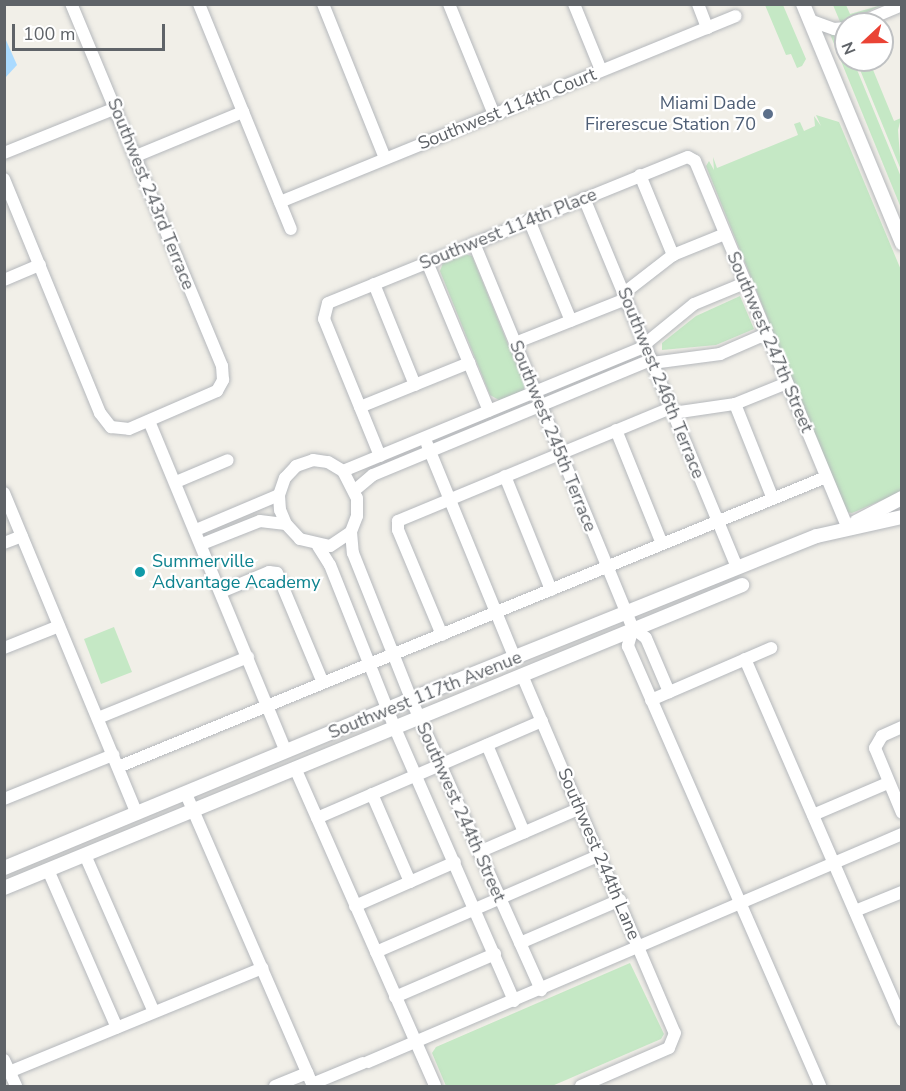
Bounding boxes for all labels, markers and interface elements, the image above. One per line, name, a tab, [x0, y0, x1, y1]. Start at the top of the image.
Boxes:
scale bar	[15, 12, 168, 50]
north arrow	[834, 12, 894, 72]
text: 100 m	[23, 22, 75, 46]
text: N	[837, 38, 862, 58]
street label: Southwest 114th Court	[415, 63, 599, 155]
place label: Miami Dade Firerescue Station 70	[585, 93, 756, 136]
street label: Southwest 243rd Terrace	[103, 95, 199, 293]
marker: Miami Dade Firerescue Station 70	[761, 107, 775, 121]
street label: Southwest 114th Place	[416, 184, 600, 274]
street label: Southwest 247th Street	[722, 248, 818, 436]
street label: Southwest 246th Terrace	[613, 284, 709, 482]
street label: Southwest 245th Terrace	[505, 337, 601, 535]
place label: Summerville Advantage Academy	[152, 551, 320, 594]
marker: Summerville Advantage Academy	[133, 565, 147, 579]
street label: Southwest 117th Avenue	[325, 646, 525, 744]
street label: Southwest 244th Street	[412, 719, 510, 905]
street label: Southwest 244th Lane	[553, 765, 645, 943]

